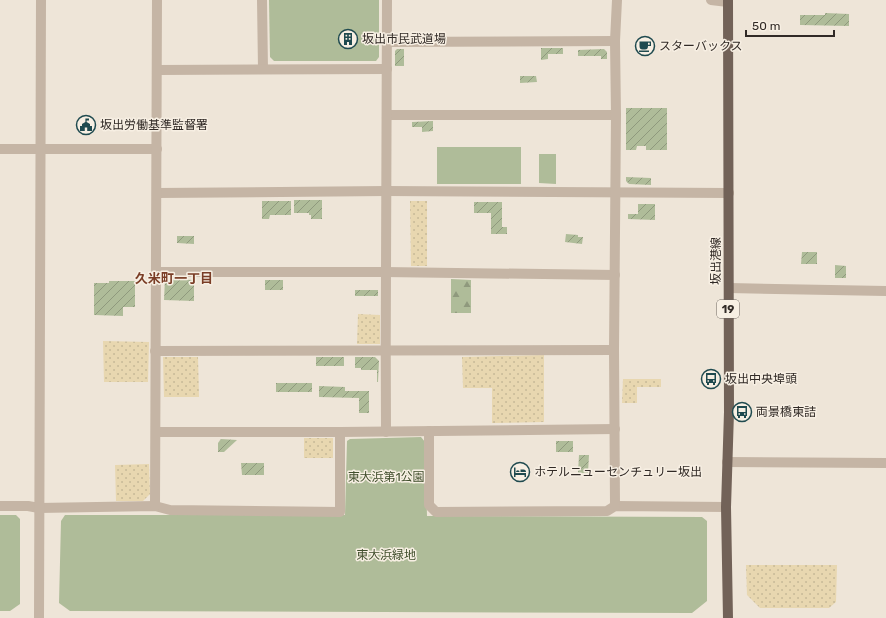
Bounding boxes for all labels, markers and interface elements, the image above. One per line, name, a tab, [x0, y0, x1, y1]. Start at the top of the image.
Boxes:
scale bar	[746, 12, 834, 38]
text: 50 m	[752, 19, 780, 33]
building icon: 坂出市民武道場	[337, 28, 359, 50]
place label: 坂出市民武道場	[362, 32, 446, 46]
cafe icon: スターバックス	[634, 35, 656, 57]
place label: スターバックス	[659, 39, 743, 53]
public building icon: 坂出労働基準監督署	[75, 114, 97, 136]
place label: 坂出労働基準監督署	[100, 118, 208, 132]
street label: 坂出港線	[709, 237, 723, 285]
district label: 久米町一丁目	[135, 271, 213, 286]
road number: 19	[717, 300, 739, 318]
bus stop icon: 坂出中央埠頭	[700, 368, 722, 390]
place label: 坂出中央埠頭	[725, 372, 797, 386]
bus stop icon: 両景橋東詰	[731, 401, 753, 423]
place label: 両景橋東詰	[756, 405, 816, 419]
hotel icon: ホテルニューセンチュリー坂出	[509, 461, 531, 483]
place label: ホテルニューセンチュリー坂出	[534, 465, 702, 479]
park label: 東大浜第1公園	[347, 470, 425, 484]
park label: 東大浜緑地	[356, 548, 416, 562]

